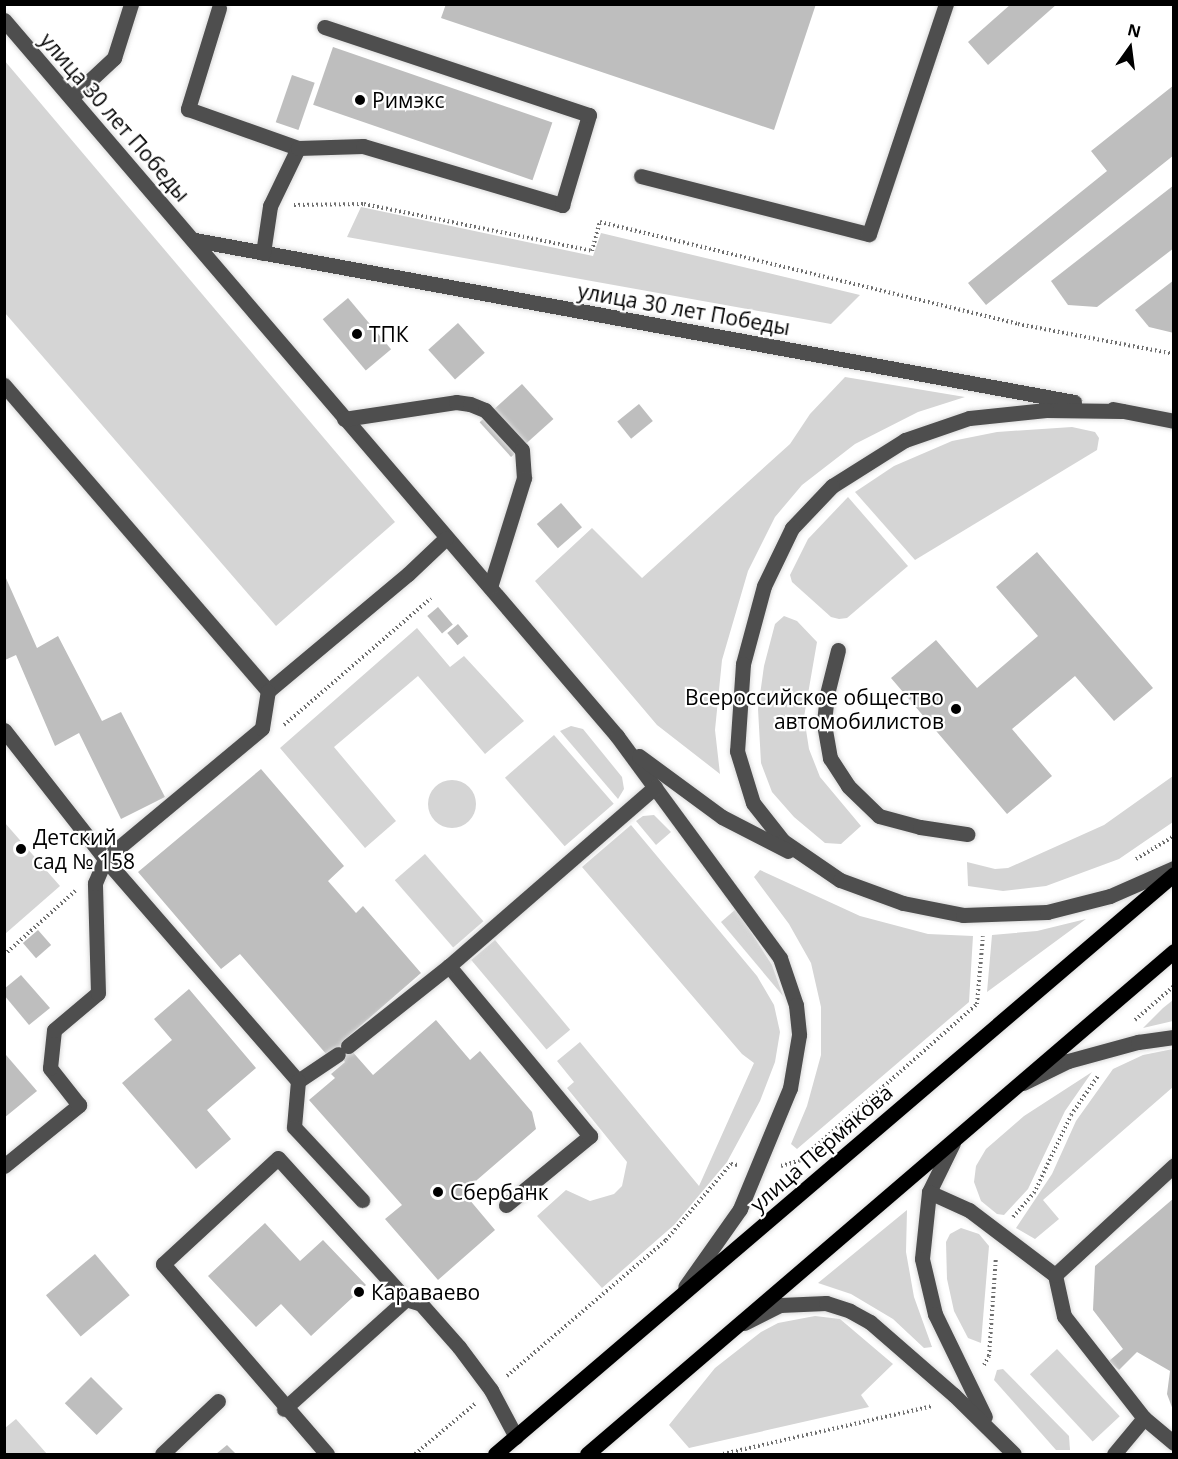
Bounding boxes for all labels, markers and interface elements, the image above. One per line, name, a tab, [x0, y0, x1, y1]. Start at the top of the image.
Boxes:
north arrow	[1100, 18, 1160, 78]
text: N	[1125, 18, 1143, 43]
street label: улица 30 лет Победы	[35, 28, 195, 206]
place label: Римэкс	[372, 87, 445, 113]
marker: Римэкс	[353, 93, 367, 107]
street label: улица 30 лет Победы	[576, 278, 792, 340]
place label: ТПК	[369, 321, 409, 347]
marker: ТПК	[350, 327, 364, 341]
place label: Всероссийское общество автомобилистов	[685, 684, 944, 734]
marker: Всероссийское общество автомобилистов	[949, 702, 963, 716]
place label: Детский сад № 158	[33, 824, 135, 874]
marker: Детский сад № 158	[14, 842, 28, 856]
street label: улица Пермякова	[745, 1079, 897, 1217]
place label: Сбербанк	[450, 1179, 549, 1205]
marker: Сбербанк	[431, 1185, 445, 1199]
place label: Караваево	[371, 1279, 480, 1305]
marker: Караваево	[352, 1285, 366, 1299]

